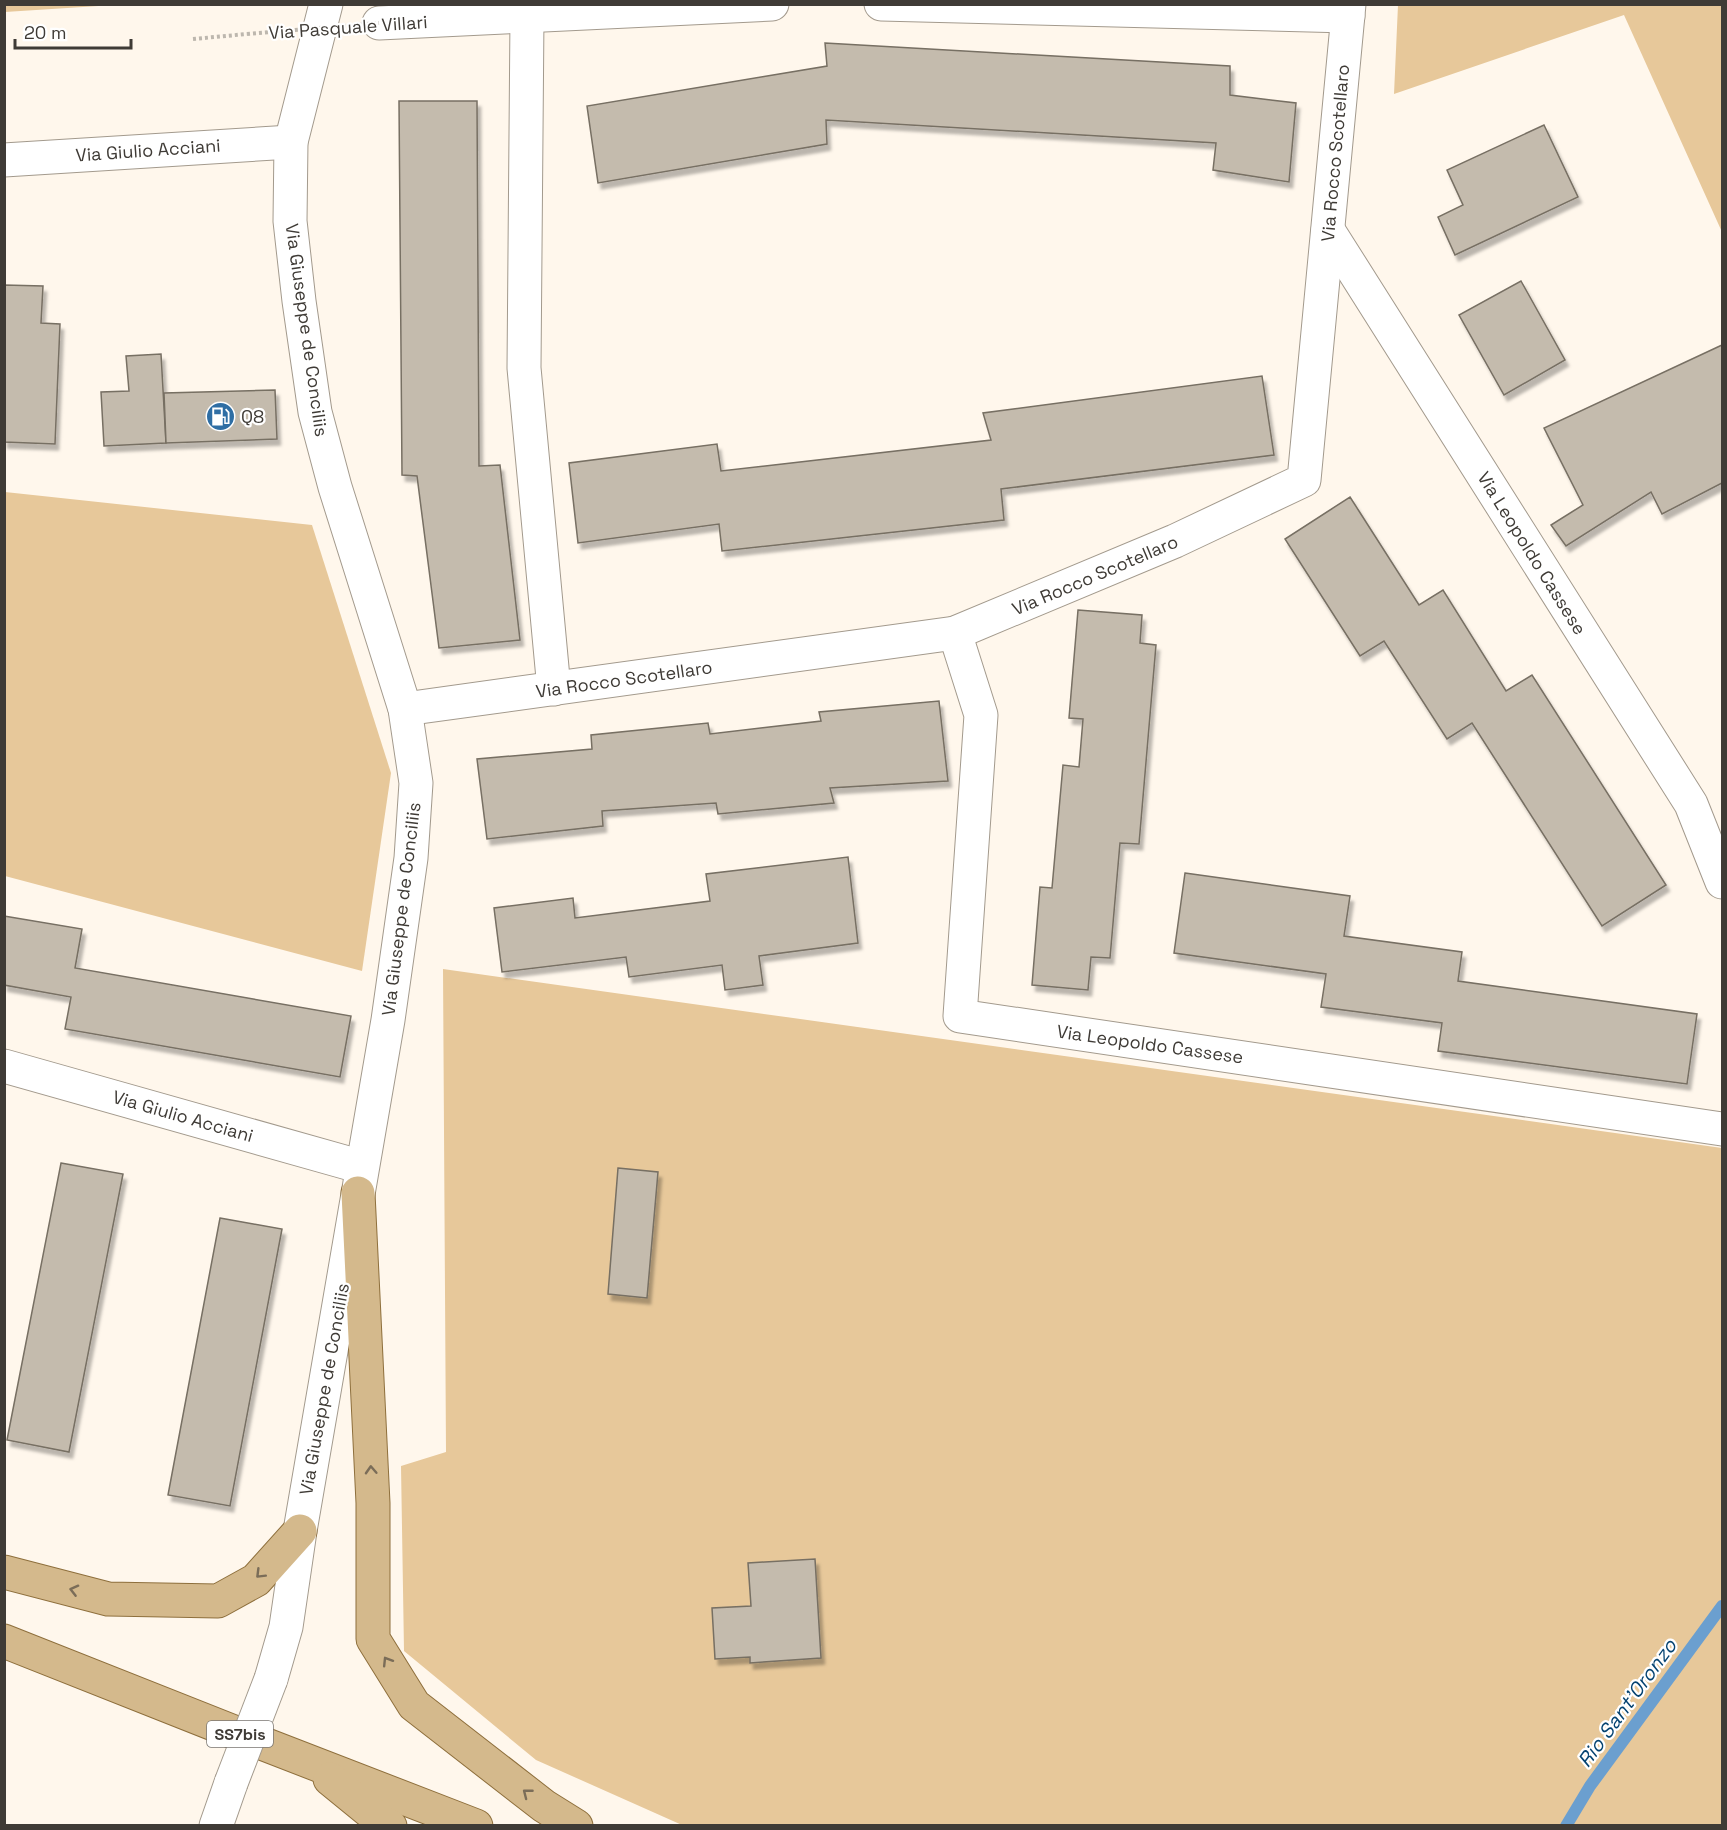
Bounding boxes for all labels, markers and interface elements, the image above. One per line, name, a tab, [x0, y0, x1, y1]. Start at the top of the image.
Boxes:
street label: Via Pasquale Villari	[268, 10, 428, 44]
scale bar	[15, 12, 130, 50]
text: 20 m	[24, 21, 67, 44]
street label: Via Rocco Scotellaro	[1316, 63, 1354, 243]
street label: Via Giulio Acciani	[75, 133, 221, 167]
street label: Via Giuseppe de Conciliis	[281, 222, 333, 438]
fuel station icon: Q8	[204, 400, 236, 432]
place label: Q8	[241, 405, 264, 428]
street label: Via Leopoldo Cassese	[1472, 467, 1592, 639]
street label: Via Rocco Scotellaro	[1008, 530, 1182, 620]
street label: Via Rocco Scotellaro	[534, 655, 714, 703]
street label: Via Giuseppe de Conciliis	[376, 801, 426, 1017]
street label: Via Leopoldo Cassese	[1055, 1020, 1245, 1068]
street label: Via Giulio Acciani	[110, 1085, 256, 1147]
street label: Via Giuseppe de Conciliis	[294, 1281, 354, 1497]
one-way arrow	[365, 1466, 378, 1475]
one-way arrow	[256, 1568, 267, 1578]
one-way arrow	[69, 1585, 79, 1598]
water label: Rio Sant'Oronzo	[1572, 1633, 1683, 1772]
one-way arrow	[382, 1657, 394, 1667]
road number: SS7bis	[207, 1721, 273, 1747]
one-way arrow	[523, 1789, 534, 1800]

